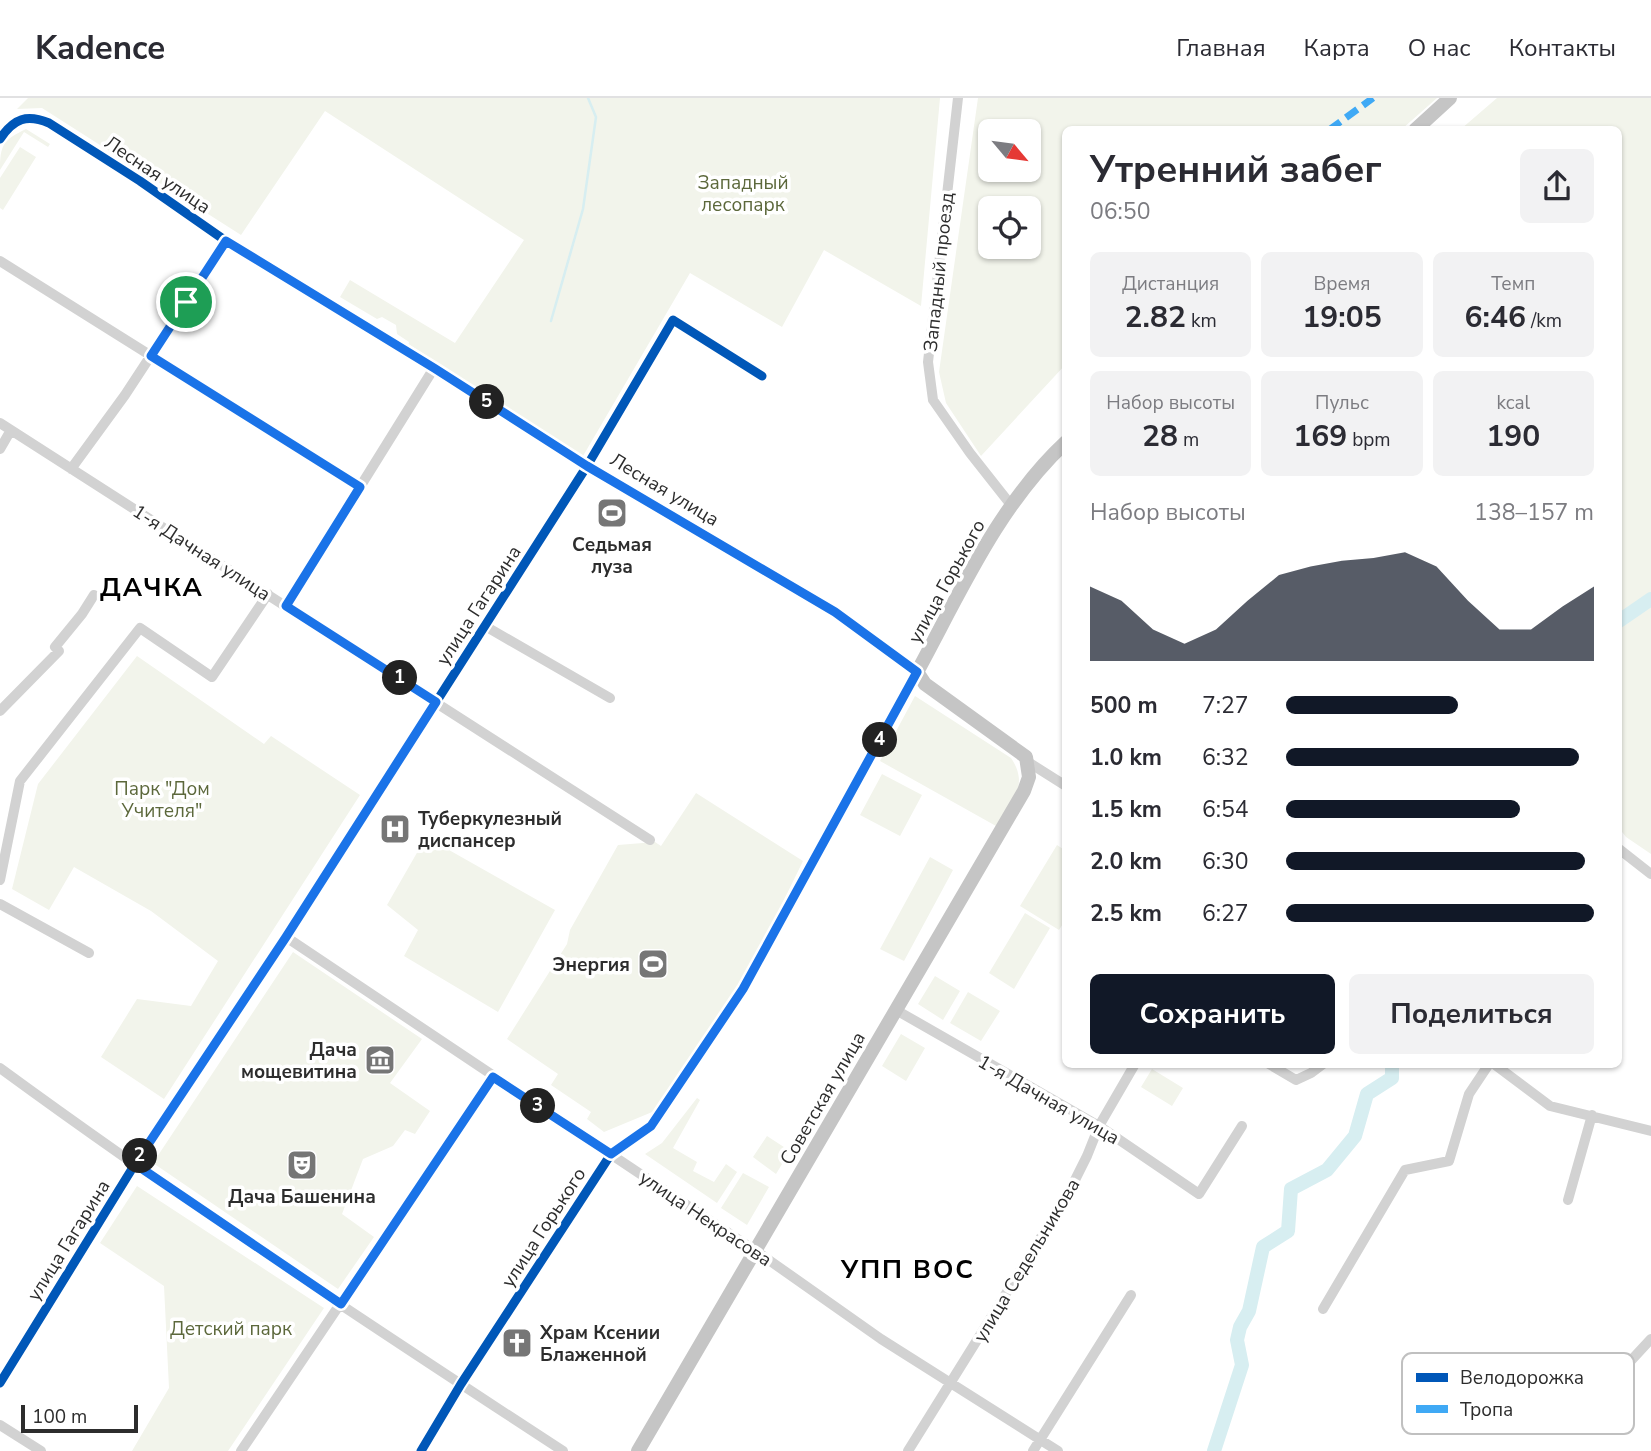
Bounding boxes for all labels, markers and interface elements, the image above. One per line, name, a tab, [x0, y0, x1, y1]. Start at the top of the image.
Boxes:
text: Kadence	[35, 26, 165, 71]
text: Главная	[1176, 32, 1266, 64]
text: Карта	[1304, 32, 1370, 64]
text: О нас	[1408, 32, 1471, 64]
text: Контакты	[1509, 32, 1616, 64]
north arrow	[978, 119, 1041, 182]
map controls	[978, 119, 1041, 259]
street label: Лесная улица	[99, 130, 216, 220]
text: Утренний забег	[1090, 144, 1382, 195]
button: share	[1520, 149, 1594, 223]
park label: Западный лесопарк	[697, 170, 789, 218]
street label: Западный проезд	[918, 191, 960, 353]
button: locate	[978, 196, 1041, 259]
text: 06:50	[1090, 196, 1150, 227]
text: Дистанция	[1122, 271, 1219, 297]
text: Время	[1313, 271, 1371, 297]
text: Темп	[1491, 271, 1535, 297]
pin	[156, 272, 216, 332]
icon: arrive	[167, 283, 205, 321]
text: 2.82	[1125, 297, 1186, 338]
text: 19:05	[1302, 297, 1382, 338]
text: 6:46	[1465, 297, 1526, 338]
text: km	[1186, 308, 1217, 334]
text: /km	[1526, 308, 1562, 334]
pin: 5	[470, 384, 504, 420]
text: 5	[481, 388, 492, 414]
text: Набор высоты	[1106, 390, 1235, 416]
text: Пульс	[1315, 390, 1369, 416]
text: kcal	[1496, 390, 1530, 416]
text: 28	[1142, 416, 1178, 457]
text: 169	[1293, 416, 1347, 457]
text: 190	[1486, 416, 1540, 457]
text: m	[1178, 427, 1199, 453]
text: bpm	[1347, 427, 1391, 453]
street label: Лесная улица	[605, 447, 724, 533]
sports icon: Седьмая луза	[595, 496, 629, 530]
text: Набор высоты	[1090, 497, 1246, 528]
text: 138–157 m	[1474, 497, 1594, 528]
street label: 1-я Дачная улица	[127, 498, 275, 607]
street label: улица Горького	[902, 515, 992, 648]
place label: Седьмая луза	[572, 532, 652, 580]
street label: улица Гагарина	[430, 541, 527, 671]
district label: ДАЧКА	[100, 570, 204, 605]
pin: 1	[382, 660, 418, 696]
text: 1	[394, 664, 405, 690]
text: 500 m	[1090, 690, 1158, 721]
text: 7:27	[1202, 690, 1249, 721]
pin: 4	[862, 722, 898, 758]
text: 4	[874, 726, 885, 752]
text: 1.0 km	[1090, 742, 1162, 773]
text: 6:32	[1202, 742, 1249, 773]
park label: Парк "Дом Учителя"	[114, 776, 210, 824]
text: 1.5 km	[1090, 794, 1162, 825]
text: 6:54	[1202, 794, 1249, 825]
place label: Туберкулезный диспансер	[418, 806, 562, 854]
hospital icon: Туберкулезный диспансер	[378, 812, 412, 846]
text: 2.0 km	[1090, 846, 1162, 877]
text: 6:30	[1202, 846, 1249, 877]
text: 2.5 km	[1090, 898, 1162, 929]
text: 6:27	[1202, 898, 1249, 929]
sports icon: Энергия	[636, 947, 670, 981]
place label: Энергия	[552, 952, 630, 978]
button: Сохранить	[1090, 974, 1335, 1054]
button: Поделиться	[1349, 974, 1594, 1054]
street label: Советская улица	[774, 1027, 872, 1170]
place label: Дача мощевитина	[241, 1037, 357, 1085]
museum icon: Дача мощевитина	[363, 1043, 397, 1077]
street label: 1-я Дачная улица	[973, 1049, 1124, 1151]
pin: 3	[520, 1088, 556, 1124]
text: 3	[532, 1092, 543, 1118]
pin: 2	[122, 1138, 158, 1174]
text: 2	[134, 1142, 145, 1168]
theatre icon: Дача Башенина	[285, 1148, 319, 1182]
street label: улица Горького	[495, 1163, 592, 1292]
street label: улица Некрасова	[634, 1165, 777, 1273]
street label: улица Седельникова	[968, 1174, 1086, 1347]
street label: улица Гагарина	[21, 1175, 116, 1306]
place label: Дача Башенина	[228, 1184, 376, 1210]
district label: УПП ВОС	[840, 1252, 975, 1287]
park label: Детский парк	[170, 1316, 292, 1342]
place label: Храм Ксении Блаженной	[539, 1320, 660, 1368]
church icon: Храм Ксении Блаженной	[500, 1326, 534, 1360]
legend	[1402, 1353, 1634, 1434]
text: Велодорожка	[1460, 1365, 1584, 1391]
text: Тропа	[1460, 1397, 1513, 1423]
scale bar	[21, 1402, 138, 1434]
text: 100 m	[32, 1404, 87, 1430]

